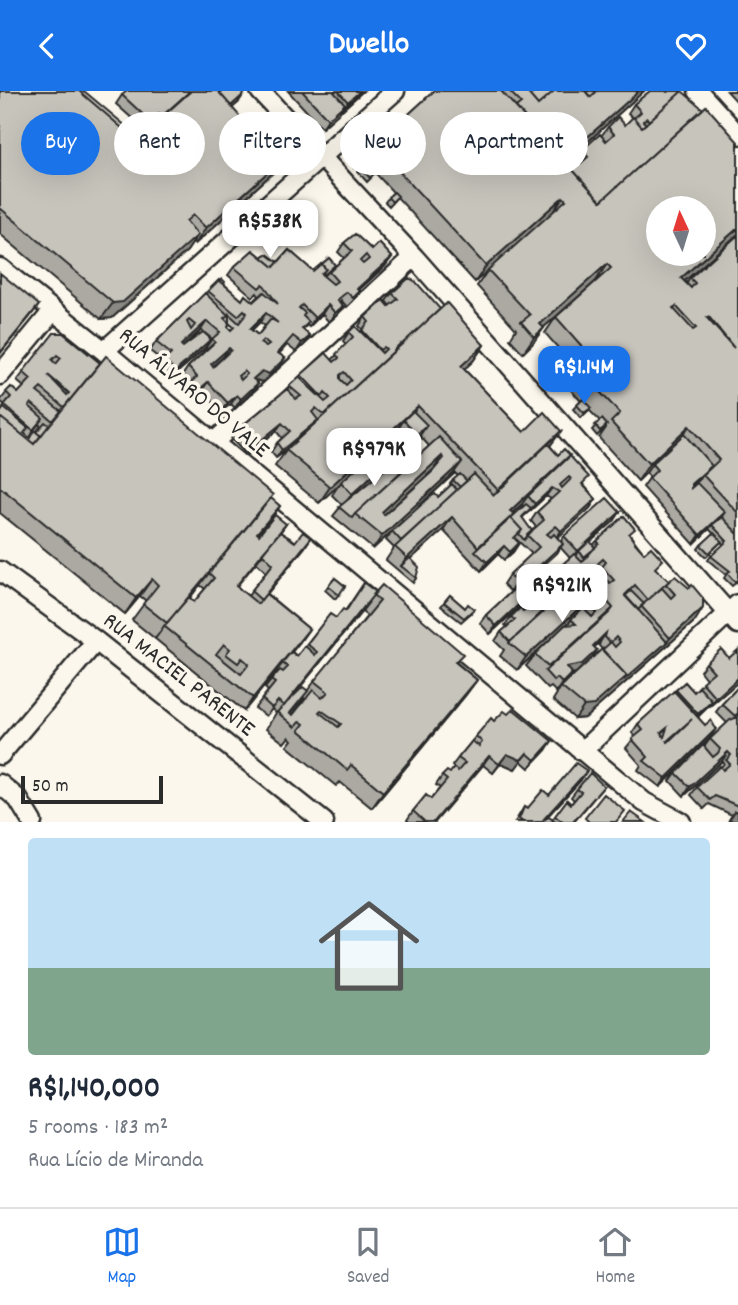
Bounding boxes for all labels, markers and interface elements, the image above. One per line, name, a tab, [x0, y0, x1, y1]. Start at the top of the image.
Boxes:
text: Dwello	[329, 23, 409, 69]
icon: back	[28, 27, 66, 65]
icon: heart	[672, 27, 710, 65]
chip: Buy	[21, 112, 100, 175]
chip: Rent	[114, 112, 205, 175]
chip: Filters	[219, 112, 326, 175]
chip: New	[340, 112, 426, 175]
chip: Apartment	[440, 112, 588, 175]
north arrow	[646, 196, 716, 266]
map controls	[646, 196, 716, 266]
pin: R$538K	[213, 201, 327, 260]
text: R$538K	[238, 206, 302, 239]
street label: RUA ÁLVARO DO VALE	[110, 321, 276, 468]
pin: R$1.14M	[519, 347, 649, 406]
text: R$1.14M	[554, 352, 614, 385]
pin: R$979K	[317, 429, 431, 488]
text: R$979K	[342, 434, 406, 467]
pin: R$921K	[505, 565, 619, 624]
text: R$921K	[532, 570, 592, 603]
street label: RUA MACIEL PARENTE	[95, 606, 262, 746]
scale bar	[21, 773, 163, 805]
text: 50 m	[32, 774, 69, 801]
icon: home	[306, 883, 432, 1009]
text: R$1,140,000	[28, 1069, 160, 1112]
text: 5 rooms · 183 m²	[28, 1112, 168, 1145]
text: Rua Lício de Miranda	[28, 1145, 203, 1178]
tab: Map	[103, 1223, 141, 1292]
tab: Saved	[347, 1223, 389, 1292]
tab: Home	[595, 1223, 635, 1292]

